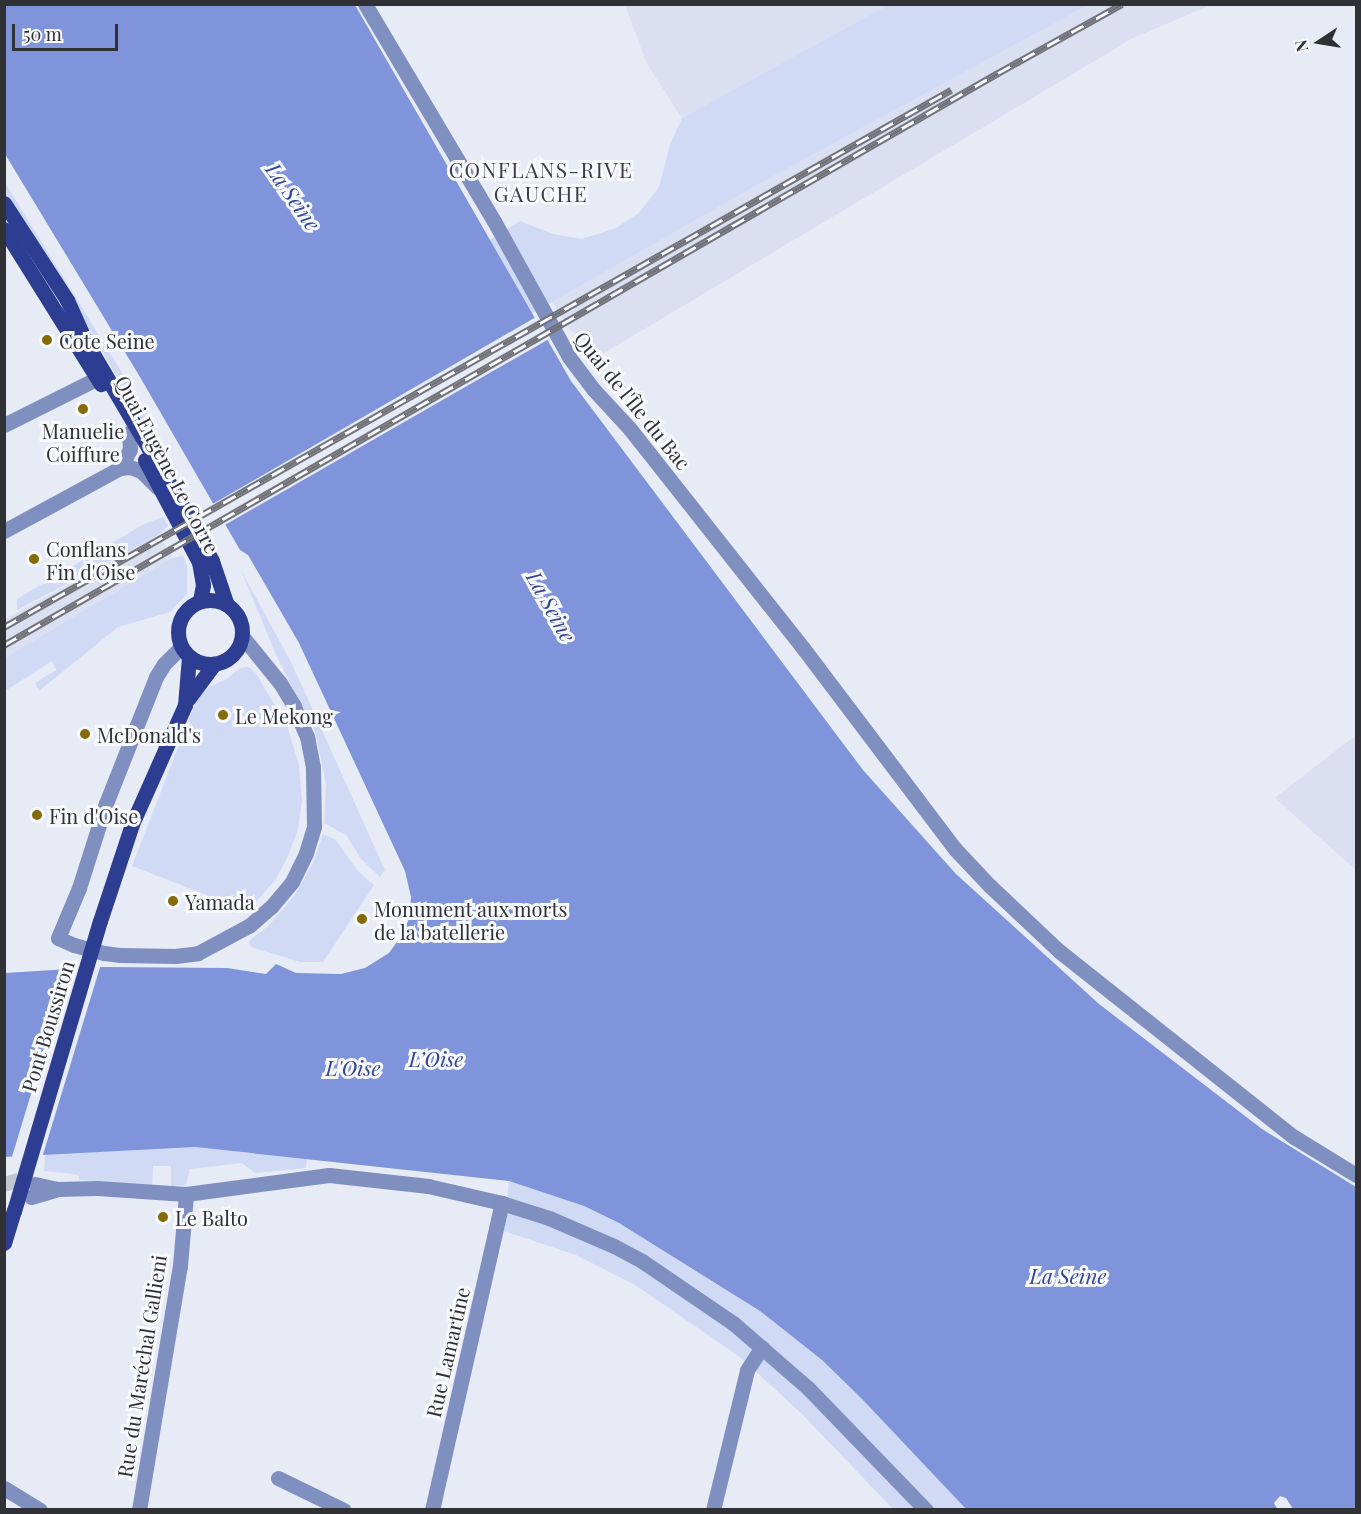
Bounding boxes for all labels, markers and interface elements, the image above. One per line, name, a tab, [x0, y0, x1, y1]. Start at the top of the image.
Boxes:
scale bar	[15, 12, 122, 50]
north arrow	[1289, 12, 1349, 72]
text: 50 m	[23, 22, 62, 46]
text: N	[1289, 38, 1312, 54]
district label: CONFLANS-RIVE GAUCHE	[449, 156, 633, 206]
water label: La Seine	[262, 157, 326, 235]
street label: Quai de l'Île du Bac	[570, 326, 696, 474]
place label: Cote Seine	[59, 328, 155, 352]
marker: Cote Seine	[40, 333, 54, 347]
street label: Quai Eugène Le Corre	[111, 371, 225, 557]
marker: Manuelie Coiffure	[76, 402, 90, 416]
place label: Manuelie Coiffure	[42, 418, 124, 465]
place label: Conflans Fin d'Oise	[46, 536, 135, 583]
marker: Conflans Fin d'Oise	[27, 552, 41, 566]
water label: La Seine	[522, 566, 582, 646]
place label: Le Mekong	[235, 703, 333, 727]
marker: Le Mekong	[216, 708, 230, 722]
place label: McDonald's	[97, 722, 201, 746]
marker: McDonald's	[78, 727, 92, 741]
place label: Fin d'Oise	[49, 803, 138, 827]
marker: Fin d'Oise	[30, 808, 44, 822]
place label: Yamada	[185, 889, 255, 913]
marker: Yamada	[166, 894, 180, 908]
place label: Monument aux morts de la batellerie	[374, 896, 568, 943]
marker: Monument aux morts de la batellerie	[355, 912, 369, 926]
street label: Pont Boussiron	[16, 957, 78, 1095]
water label: L’Oise	[409, 1045, 463, 1071]
water label: L'Oise	[326, 1054, 380, 1080]
place label: Le Balto	[175, 1205, 248, 1229]
marker: Le Balto	[156, 1210, 170, 1224]
street label: Rue du Maréchal Gallieni	[112, 1253, 170, 1479]
water label: La Seine	[1030, 1262, 1106, 1288]
street label: Rue Lamartine	[420, 1284, 474, 1420]

